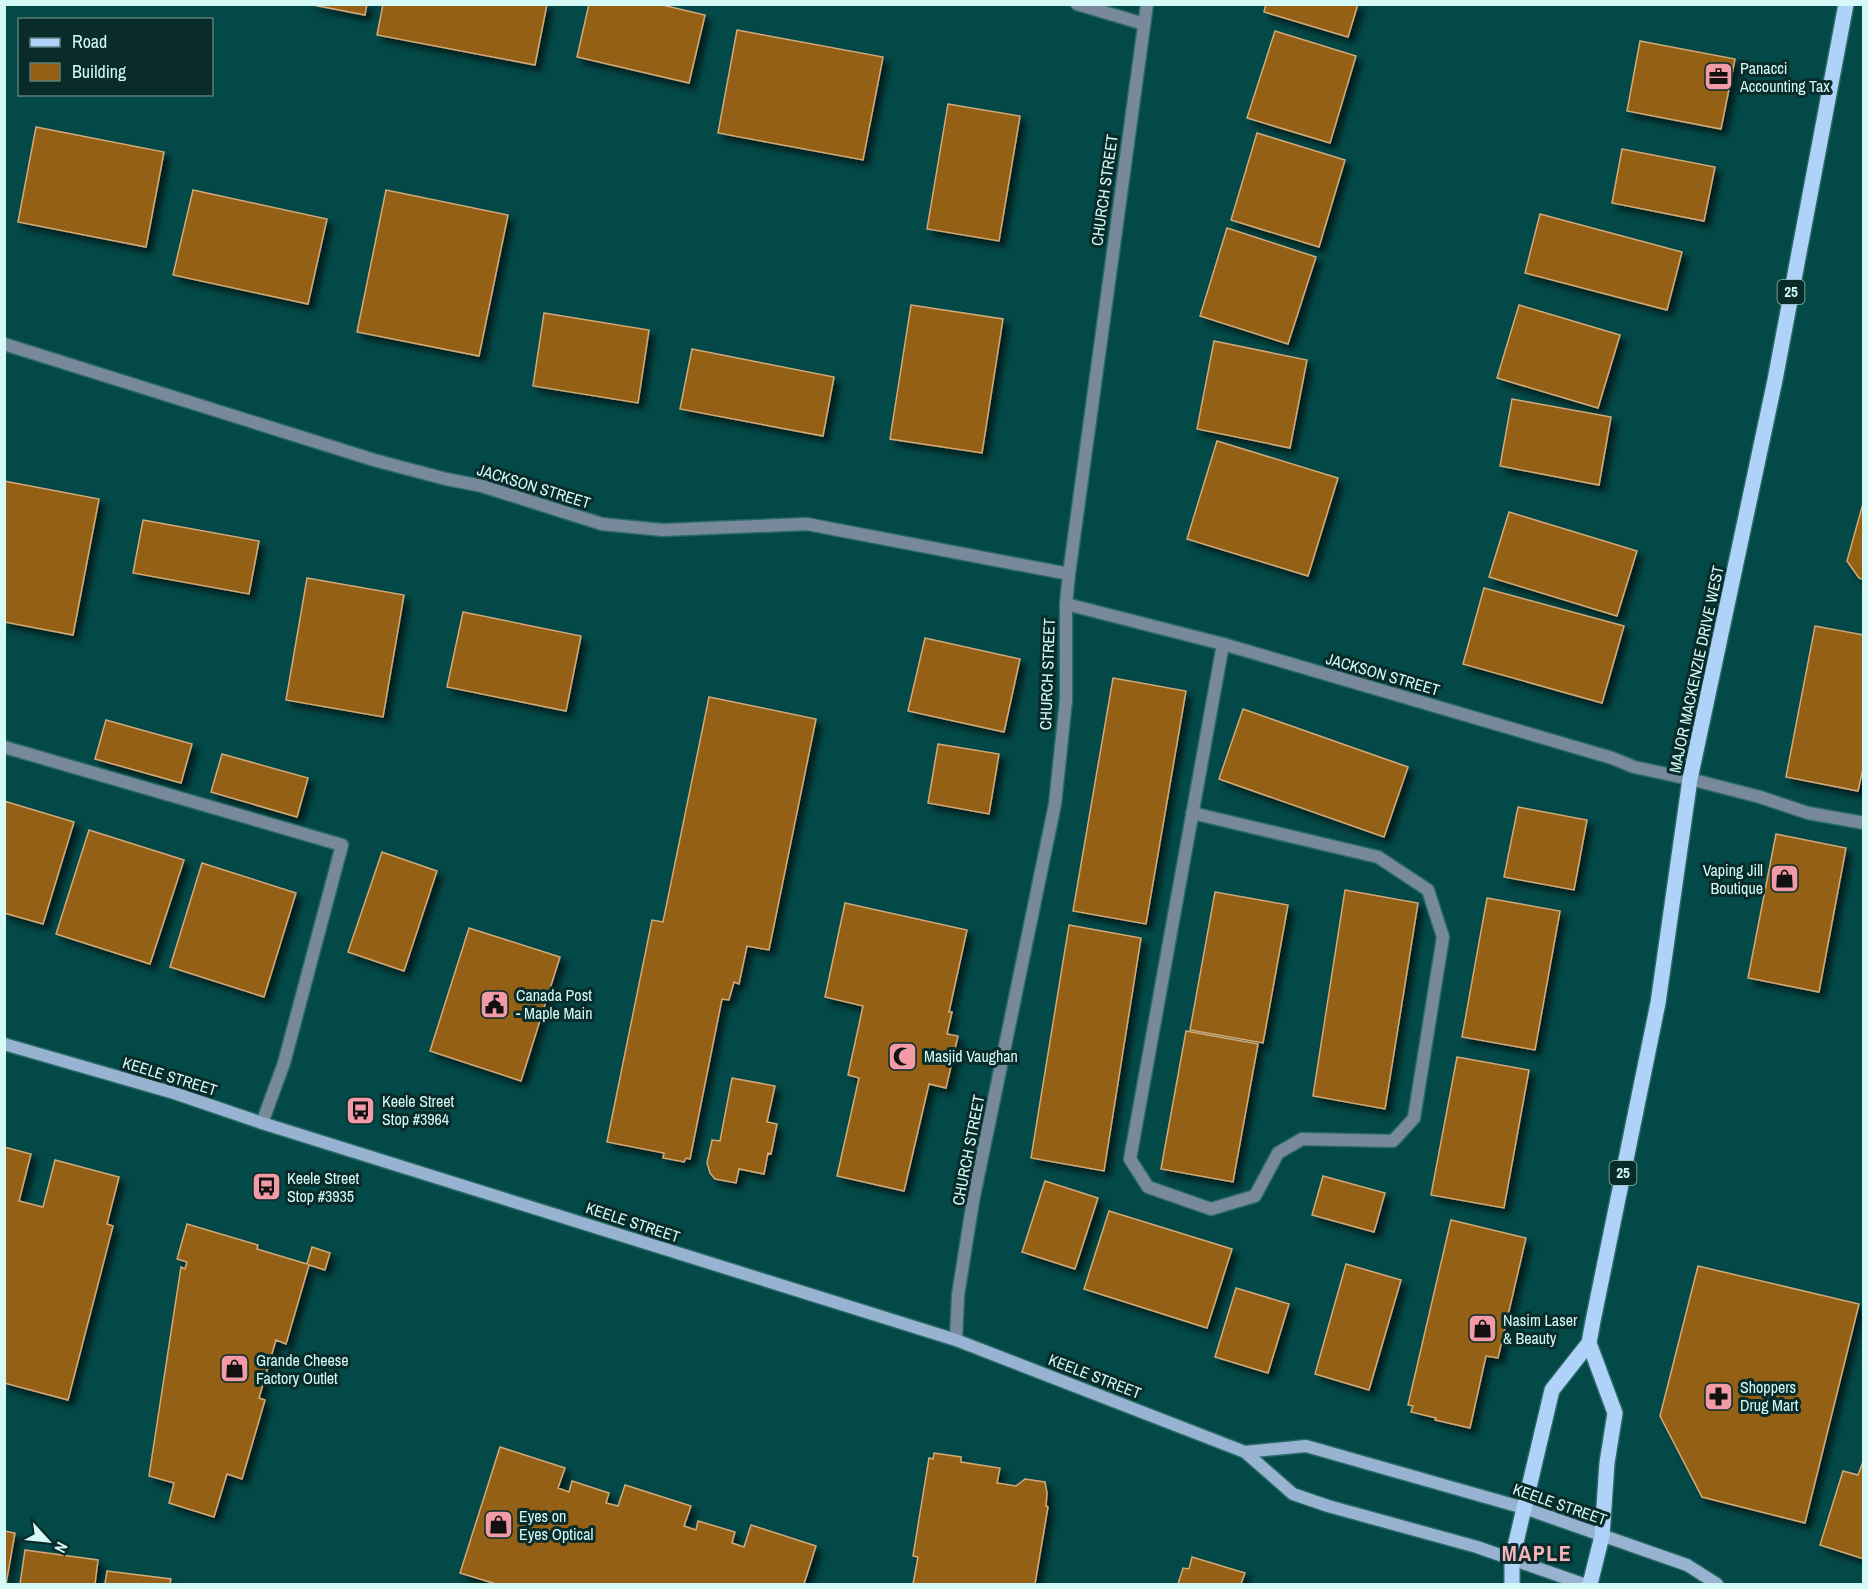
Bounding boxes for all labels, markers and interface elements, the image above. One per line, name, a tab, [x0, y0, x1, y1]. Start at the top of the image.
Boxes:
legend	[18, 18, 213, 96]
text: Road	[72, 29, 107, 54]
place label: Panacci Accounting Tax	[1739, 57, 1830, 97]
text: Building	[72, 59, 127, 84]
office icon: Panacci Accounting Tax	[1703, 61, 1735, 93]
street label: CHURCH STREET	[1085, 133, 1123, 247]
road number: 25	[1778, 280, 1804, 304]
street label: JACKSON STREET	[475, 458, 593, 514]
street label: MAJOR MACKENZIE DRIVE WEST	[1663, 563, 1729, 775]
street label: CHURCH STREET	[1034, 618, 1060, 730]
street label: JACKSON STREET	[1324, 647, 1442, 701]
place label: Vaping Jill Boutique	[1703, 859, 1763, 899]
shop icon: Vaping Jill Boutique	[1768, 863, 1800, 895]
place label: Canada Post - Maple Main	[516, 984, 593, 1024]
public building icon: Canada Post - Maple Main	[479, 988, 511, 1020]
mosque icon: Masjid Vaughan	[887, 1040, 919, 1072]
place label: Masjid Vaughan	[924, 1045, 1018, 1067]
street label: KEELE STREET	[120, 1051, 220, 1101]
place label: Keele Street Stop #3964	[382, 1090, 455, 1130]
street label: CHURCH STREET	[946, 1093, 990, 1207]
bus stop icon: Keele Street Stop #3964	[345, 1094, 377, 1126]
road number: 25	[1610, 1161, 1636, 1185]
place label: Keele Street Stop #3935	[287, 1167, 360, 1207]
bus stop icon: Keele Street Stop #3935	[250, 1171, 282, 1203]
street label: KEELE STREET	[583, 1196, 683, 1248]
place label: Nasim Laser & Beauty	[1503, 1309, 1578, 1349]
shop icon: Nasim Laser & Beauty	[1466, 1313, 1498, 1345]
street label: KEELE STREET	[1045, 1348, 1145, 1404]
place label: Grande Cheese Factory Outlet	[256, 1349, 349, 1389]
shop icon: Grande Cheese Factory Outlet	[219, 1353, 251, 1385]
place label: Shoppers Drug Mart	[1740, 1376, 1799, 1416]
pharmacy icon: Shoppers Drug Mart	[1703, 1380, 1735, 1412]
street label: KEELE STREET	[1510, 1478, 1610, 1530]
place label: Eyes on Eyes Optical	[519, 1505, 593, 1545]
shop icon: Eyes on Eyes Optical	[482, 1509, 514, 1541]
north arrow	[18, 1511, 78, 1571]
district label: MAPLE	[1502, 1538, 1572, 1568]
text: N	[49, 1539, 73, 1557]

